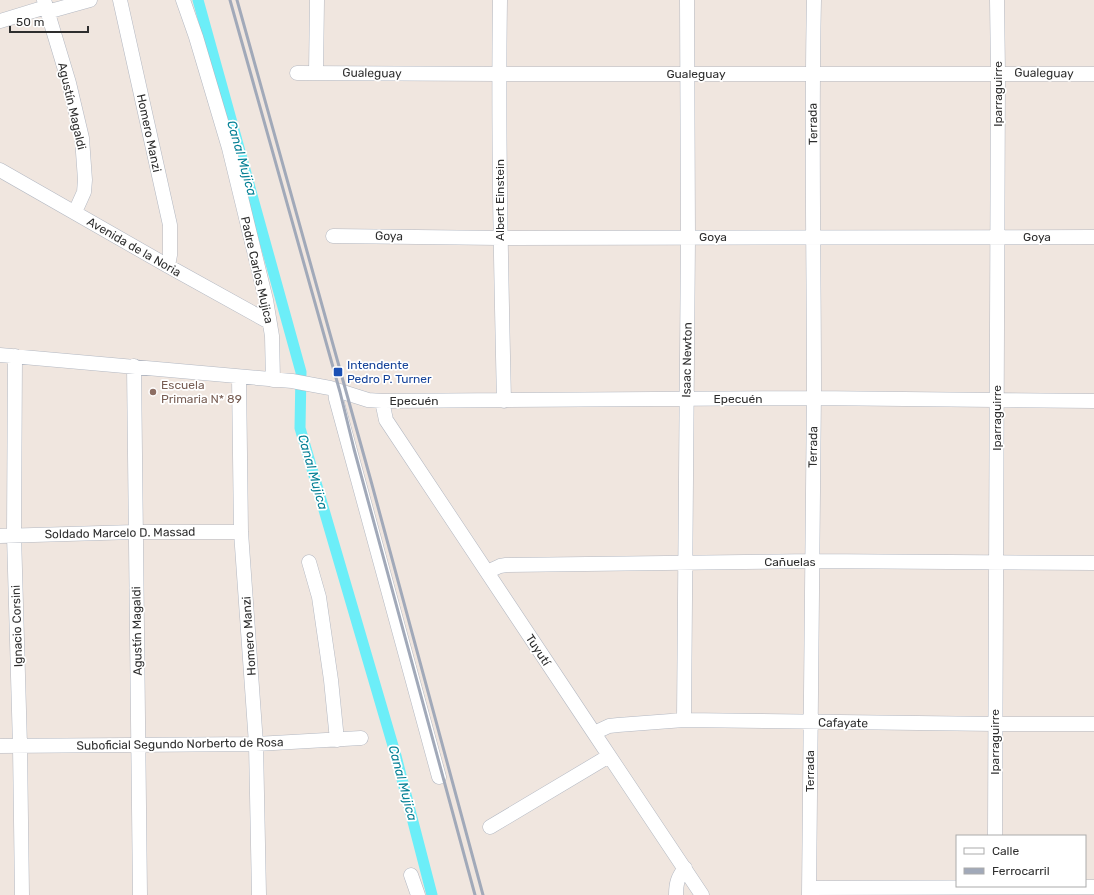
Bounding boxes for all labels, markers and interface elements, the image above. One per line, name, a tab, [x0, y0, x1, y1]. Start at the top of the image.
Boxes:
scale bar	[10, 8, 88, 34]
text: 50 m	[16, 15, 44, 29]
street label: Agustín Magaldi	[55, 61, 89, 151]
street label: Iparraguirre	[991, 61, 1005, 127]
street label: Gualeguay	[342, 65, 402, 81]
street label: Gualeguay	[1014, 65, 1074, 81]
street label: Gualeguay	[666, 67, 726, 81]
street label: Homero Manzi	[134, 93, 164, 173]
street label: Terrada	[806, 103, 820, 145]
water label: Canal Mujica	[224, 119, 260, 198]
street label: Albert Einstein	[493, 159, 507, 241]
street label: Avenida de la Noria	[84, 214, 184, 280]
street label: Padre Carlos Mujica	[238, 215, 276, 325]
street label: Goya	[375, 229, 403, 243]
street label: Goya	[699, 230, 727, 244]
street label: Goya	[1023, 230, 1051, 244]
street label: Isaac Newton	[679, 322, 695, 398]
place label: Intendente Pedro P. Turner	[347, 358, 432, 386]
marker: Intendente Pedro P. Turner	[332, 366, 344, 378]
place label: Escuela Primaria N* 89	[161, 378, 242, 406]
street label: Iparraguirre	[990, 385, 1004, 451]
marker: Escuela Primaria N* 89	[148, 387, 158, 397]
street label: Epecuén	[714, 392, 762, 406]
street label: Epecuén	[390, 394, 438, 408]
street label: Terrada	[806, 426, 820, 468]
water label: Canal Mujica	[295, 433, 331, 512]
street label: Soldado Marcelo D. Massad	[44, 525, 196, 541]
street label: Cañuelas	[764, 555, 816, 569]
street label: Ignacio Corsini	[9, 585, 25, 667]
street label: Agustín Magaldi	[129, 586, 145, 676]
street label: Homero Manzi	[239, 596, 259, 676]
street label: Tuyutí	[523, 632, 554, 669]
street label: Iparraguirre	[988, 709, 1002, 775]
street label: Cafayate	[818, 716, 868, 730]
street label: Suboficial Segundo Norberto de Rosa	[76, 735, 284, 753]
water label: Canal Mujica	[386, 744, 420, 823]
street label: Terrada	[803, 750, 817, 792]
legend	[956, 835, 1086, 887]
text: Calle	[992, 844, 1019, 858]
text: Ferrocarril	[992, 864, 1050, 878]

